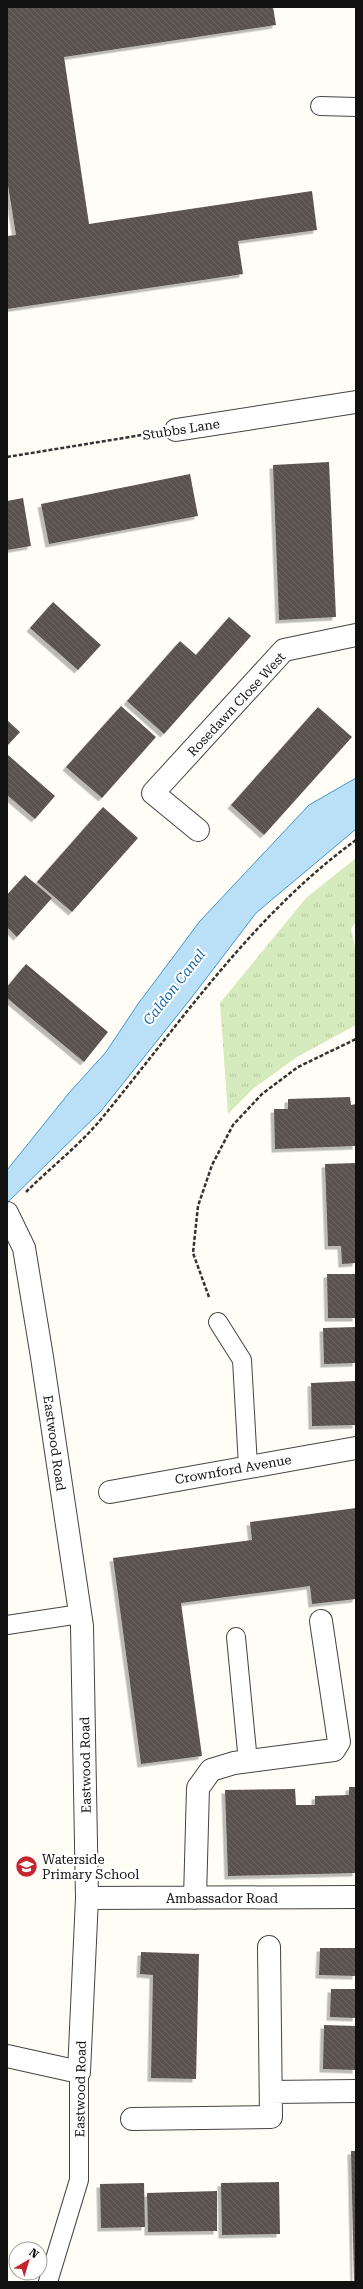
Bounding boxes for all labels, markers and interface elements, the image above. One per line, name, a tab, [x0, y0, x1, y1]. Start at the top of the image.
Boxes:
street label: Stubbs Lane	[141, 416, 221, 443]
street label: Rosedawn Close West	[184, 649, 288, 759]
water label: Caldon Canal	[140, 946, 208, 1028]
street label: Eastwood Road	[40, 1394, 69, 1493]
street label: Crownford Avenue	[174, 1452, 292, 1487]
street label: Eastwood Road	[77, 1716, 94, 1813]
place label: Waterside Primary School	[42, 1852, 139, 1882]
school or university icon: Waterside Primary School	[13, 1853, 39, 1879]
street label: Ambassador Road	[166, 1891, 279, 1906]
street label: Eastwood Road	[72, 2040, 89, 2137]
north arrow	[8, 2241, 48, 2281]
text: N	[27, 2246, 42, 2262]

